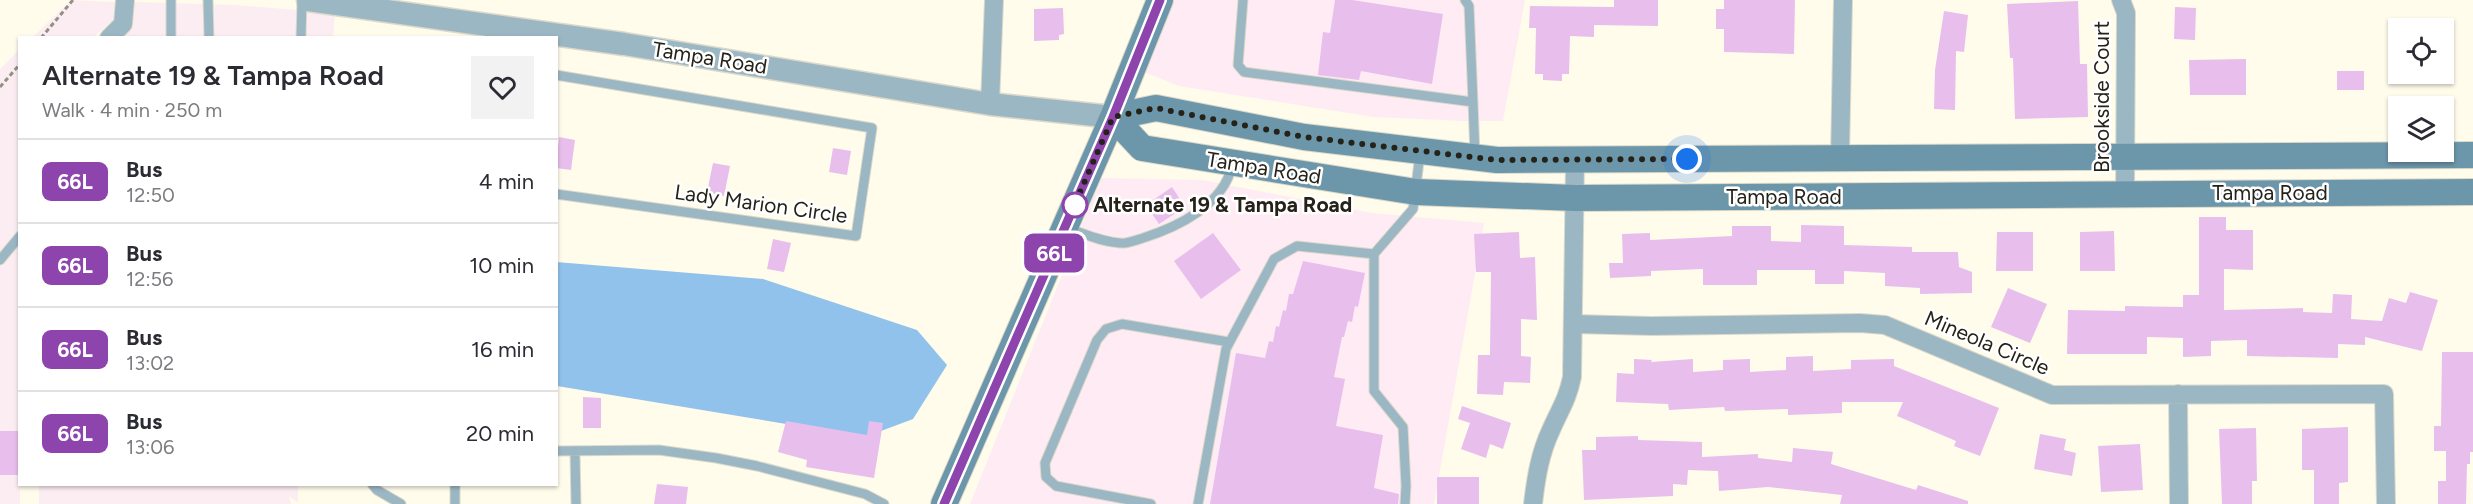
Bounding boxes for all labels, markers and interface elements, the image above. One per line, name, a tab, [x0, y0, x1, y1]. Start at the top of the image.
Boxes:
map controls	[2388, 18, 2454, 162]
button: locate	[2388, 18, 2454, 84]
street label: Brookside Court	[2089, 21, 2114, 173]
street label: Tampa Road	[651, 36, 769, 79]
button: heart	[471, 56, 534, 119]
text: Alternate 19 & Tampa Road	[42, 58, 384, 92]
button: layers	[2388, 96, 2454, 162]
text: Walk · 4 min · 250 m	[42, 98, 222, 122]
your location	[1672, 144, 1702, 174]
street label: Tampa Road	[1205, 146, 1323, 189]
text: Bus	[126, 156, 162, 183]
text: 4 min	[479, 168, 534, 195]
text: 66L	[57, 169, 93, 194]
street label: Lady Marion Circle	[673, 179, 849, 228]
street label: Tampa Road	[2212, 180, 2328, 205]
text: 12:50	[126, 183, 175, 207]
street label: Tampa Road	[1726, 184, 1842, 209]
marker: Alternate 19 & Tampa Road	[1062, 192, 1088, 218]
place label: Alternate 19 & Tampa Road	[1093, 192, 1352, 217]
line badge: 66L	[1020, 234, 1088, 272]
text: Bus	[126, 240, 162, 267]
text: 66L	[1036, 241, 1072, 266]
text: 10 min	[469, 252, 534, 279]
text: 66L	[57, 253, 93, 278]
text: 12:56	[126, 267, 173, 291]
street label: Mineola Circle	[1921, 305, 2053, 380]
text: Bus	[126, 324, 162, 351]
text: 16 min	[471, 336, 534, 363]
text: 66L	[57, 337, 93, 362]
text: 13:02	[126, 351, 174, 375]
text: Bus	[126, 408, 162, 435]
text: 20 min	[466, 420, 534, 447]
text: 66L	[57, 421, 93, 446]
text: 13:06	[126, 435, 174, 459]

